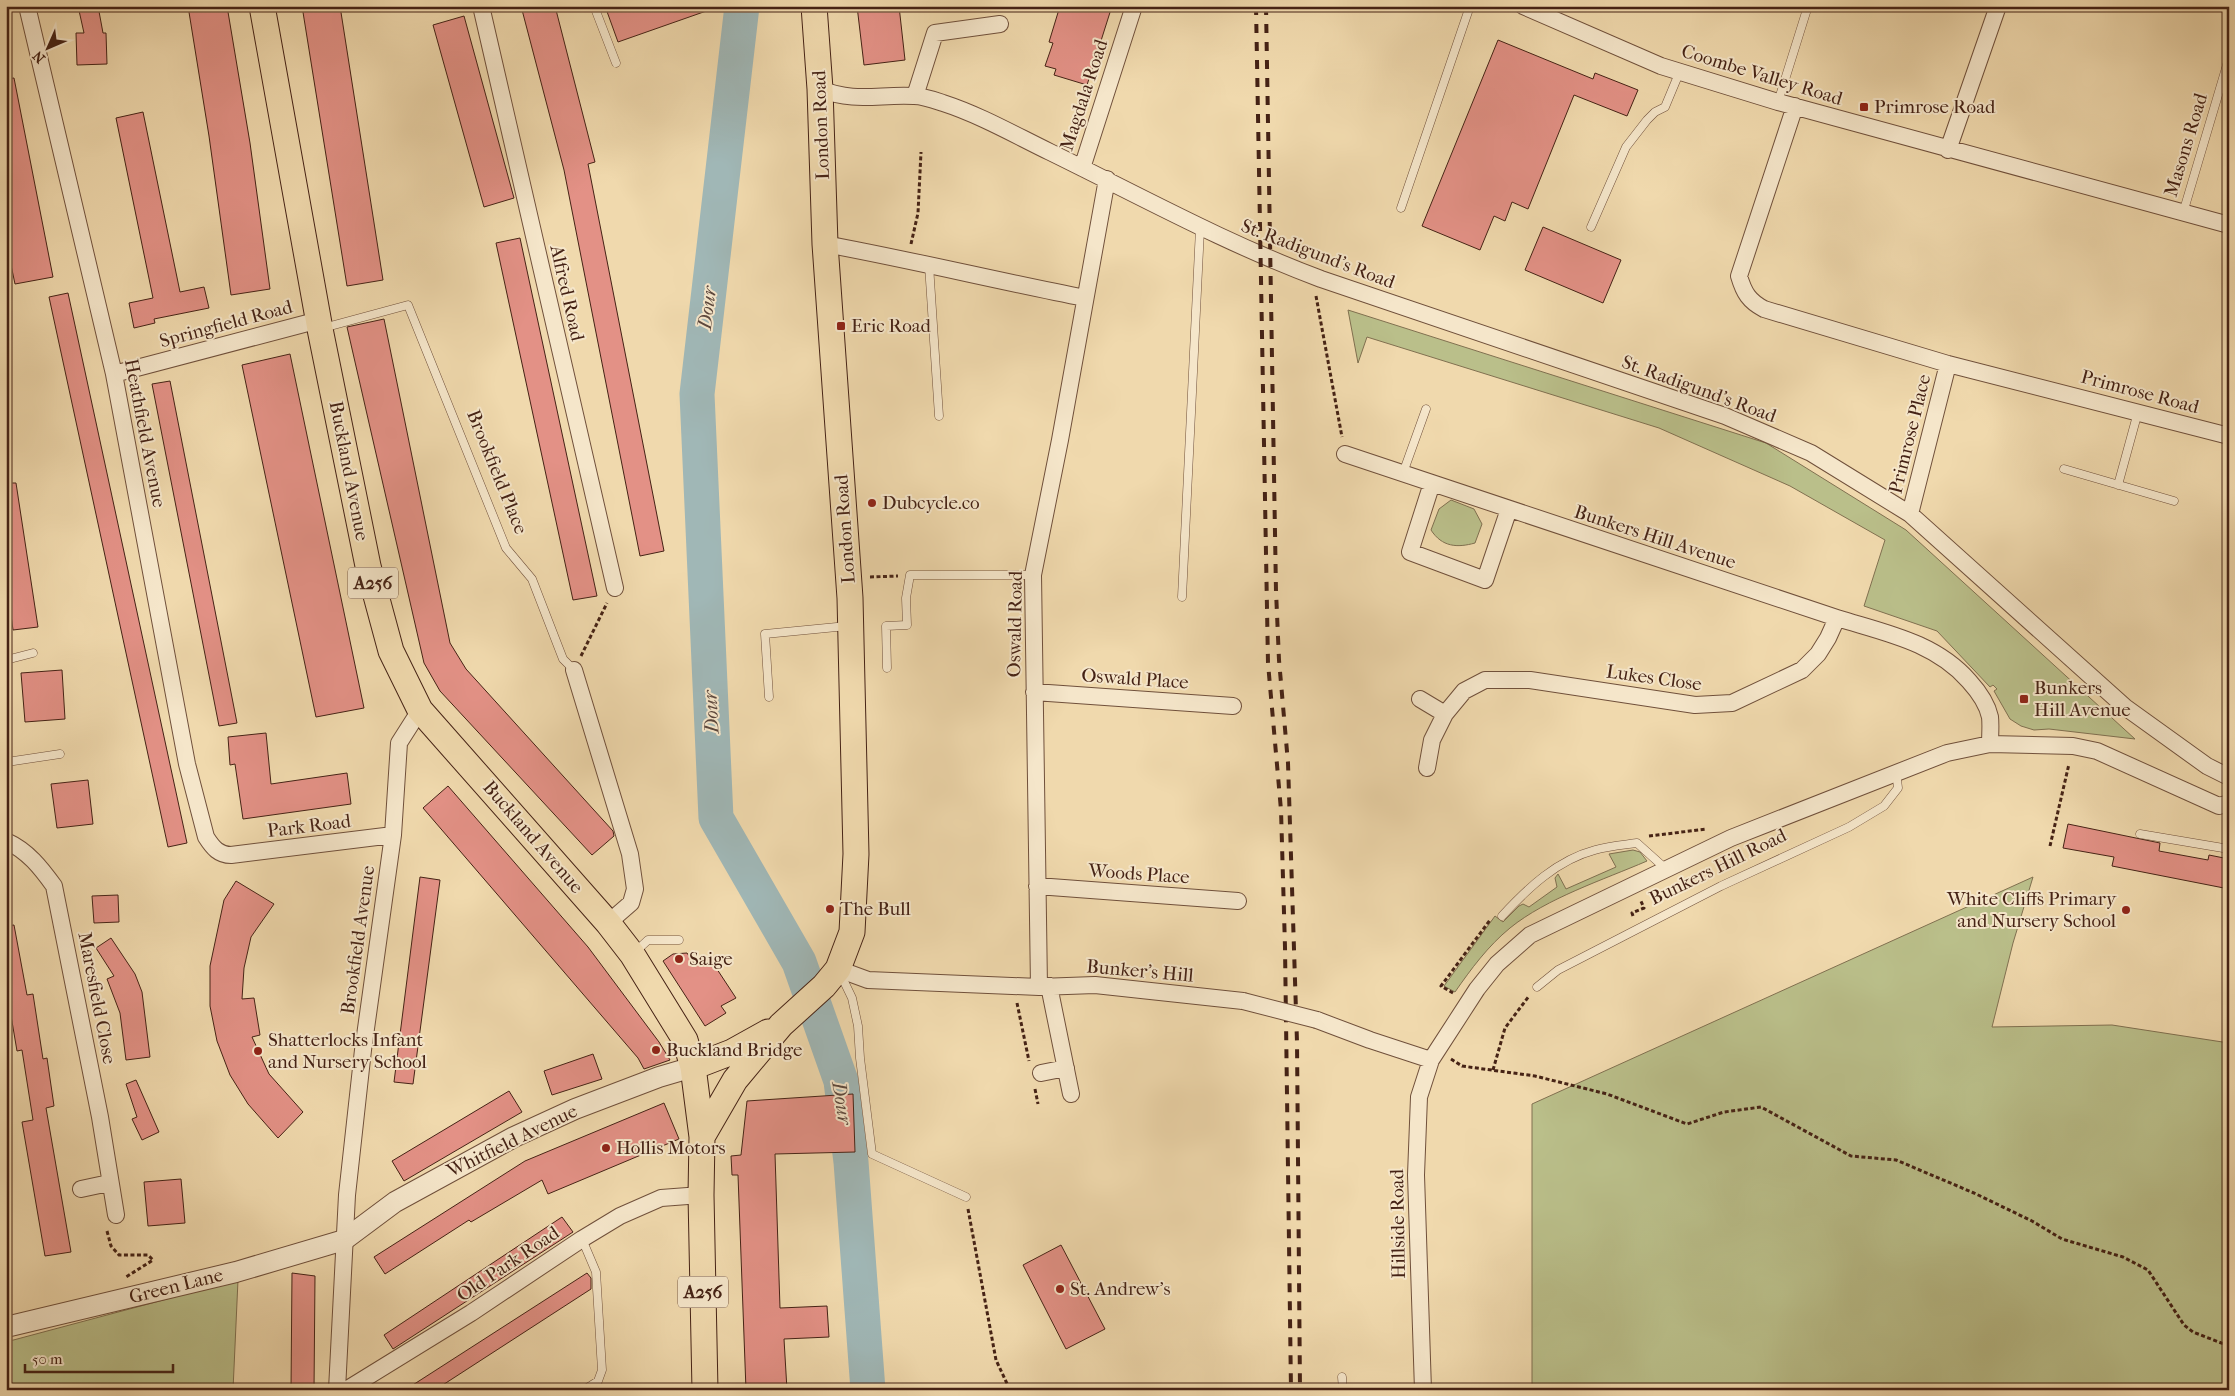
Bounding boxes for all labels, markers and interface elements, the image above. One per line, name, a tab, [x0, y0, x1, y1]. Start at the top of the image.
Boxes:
north arrow	[22, 22, 72, 72]
street label: Magdala Road	[1056, 36, 1113, 153]
street label: Coombe Valley Road	[1679, 40, 1846, 110]
text: N	[29, 47, 49, 67]
street label: London Road	[808, 69, 834, 180]
street label: Masons Road	[2160, 90, 2212, 199]
place label: Primrose Road	[1874, 96, 1996, 118]
marker: Primrose Road	[1858, 101, 1870, 113]
street label: St. Radigund's Road	[1238, 215, 1399, 294]
street label: Alfred Road	[545, 242, 589, 344]
water label: Dour	[693, 283, 721, 333]
street label: Springfield Road	[157, 296, 295, 352]
place label: Eric Road	[851, 315, 932, 337]
marker: Eric Road	[835, 320, 847, 332]
street label: St. Radigund's Road	[1619, 351, 1780, 427]
street label: Heathfield Avenue	[120, 357, 170, 509]
street label: Primrose Road	[2079, 366, 2202, 418]
street label: Primrose Place	[1885, 372, 1935, 496]
street label: Buckland Avenue	[325, 399, 373, 543]
street label: Brookfield Place	[462, 407, 532, 537]
street label: London Road	[830, 473, 860, 584]
place label: Dubcycle.co	[882, 492, 980, 514]
marker: Dubcycle.co	[866, 497, 878, 509]
street label: Bunkers Hill Avenue	[1571, 500, 1739, 574]
road number: A256	[348, 568, 398, 598]
street label: Oswald Road	[1003, 570, 1027, 677]
street label: Lukes Close	[1605, 660, 1703, 696]
street label: Oswald Place	[1081, 664, 1189, 694]
place label: Bunkers Hill Avenue	[2034, 677, 2131, 721]
water label: Dour	[698, 688, 724, 736]
marker: Bunkers Hill Avenue	[2018, 693, 2030, 705]
street label: Buckland Avenue	[478, 776, 588, 898]
street label: Park Road	[266, 810, 353, 842]
street label: Bunkers Hill Road	[1646, 824, 1791, 910]
street label: Woods Place	[1087, 859, 1190, 889]
street label: Brookfield Avenue	[337, 864, 379, 1016]
place label: White Cliffs Primary and Nursery School	[1946, 888, 2117, 932]
place label: The Bull	[840, 898, 911, 920]
marker: The Bull	[824, 903, 836, 915]
marker: White Cliffs Primary and Nursery School	[2120, 904, 2132, 916]
street label: Maresfield Close	[73, 930, 121, 1066]
place label: Saige	[689, 948, 733, 970]
marker: Saige	[673, 953, 685, 965]
street label: Bunker's Hill	[1086, 955, 1194, 987]
place label: Shatterlocks Infant and Nursery School	[268, 1029, 427, 1073]
place label: Buckland Bridge	[666, 1039, 802, 1061]
marker: Buckland Bridge	[650, 1044, 662, 1056]
marker: Shatterlocks Infant and Nursery School	[252, 1045, 264, 1057]
water label: Dour	[827, 1078, 857, 1128]
street label: Whitfield Avenue	[442, 1100, 581, 1183]
place label: Hollis Motors	[616, 1137, 726, 1159]
marker: Hollis Motors	[600, 1142, 612, 1154]
street label: Hillside Road	[1386, 1168, 1410, 1279]
street label: Old Park Road	[453, 1221, 564, 1306]
street label: Green Lane	[127, 1264, 225, 1308]
road number: A256	[678, 1276, 728, 1308]
place label: St. Andrew's	[1070, 1278, 1170, 1300]
marker: St. Andrew's	[1054, 1283, 1066, 1295]
scale bar	[25, 1341, 172, 1373]
text: 50 m	[32, 1350, 63, 1368]

